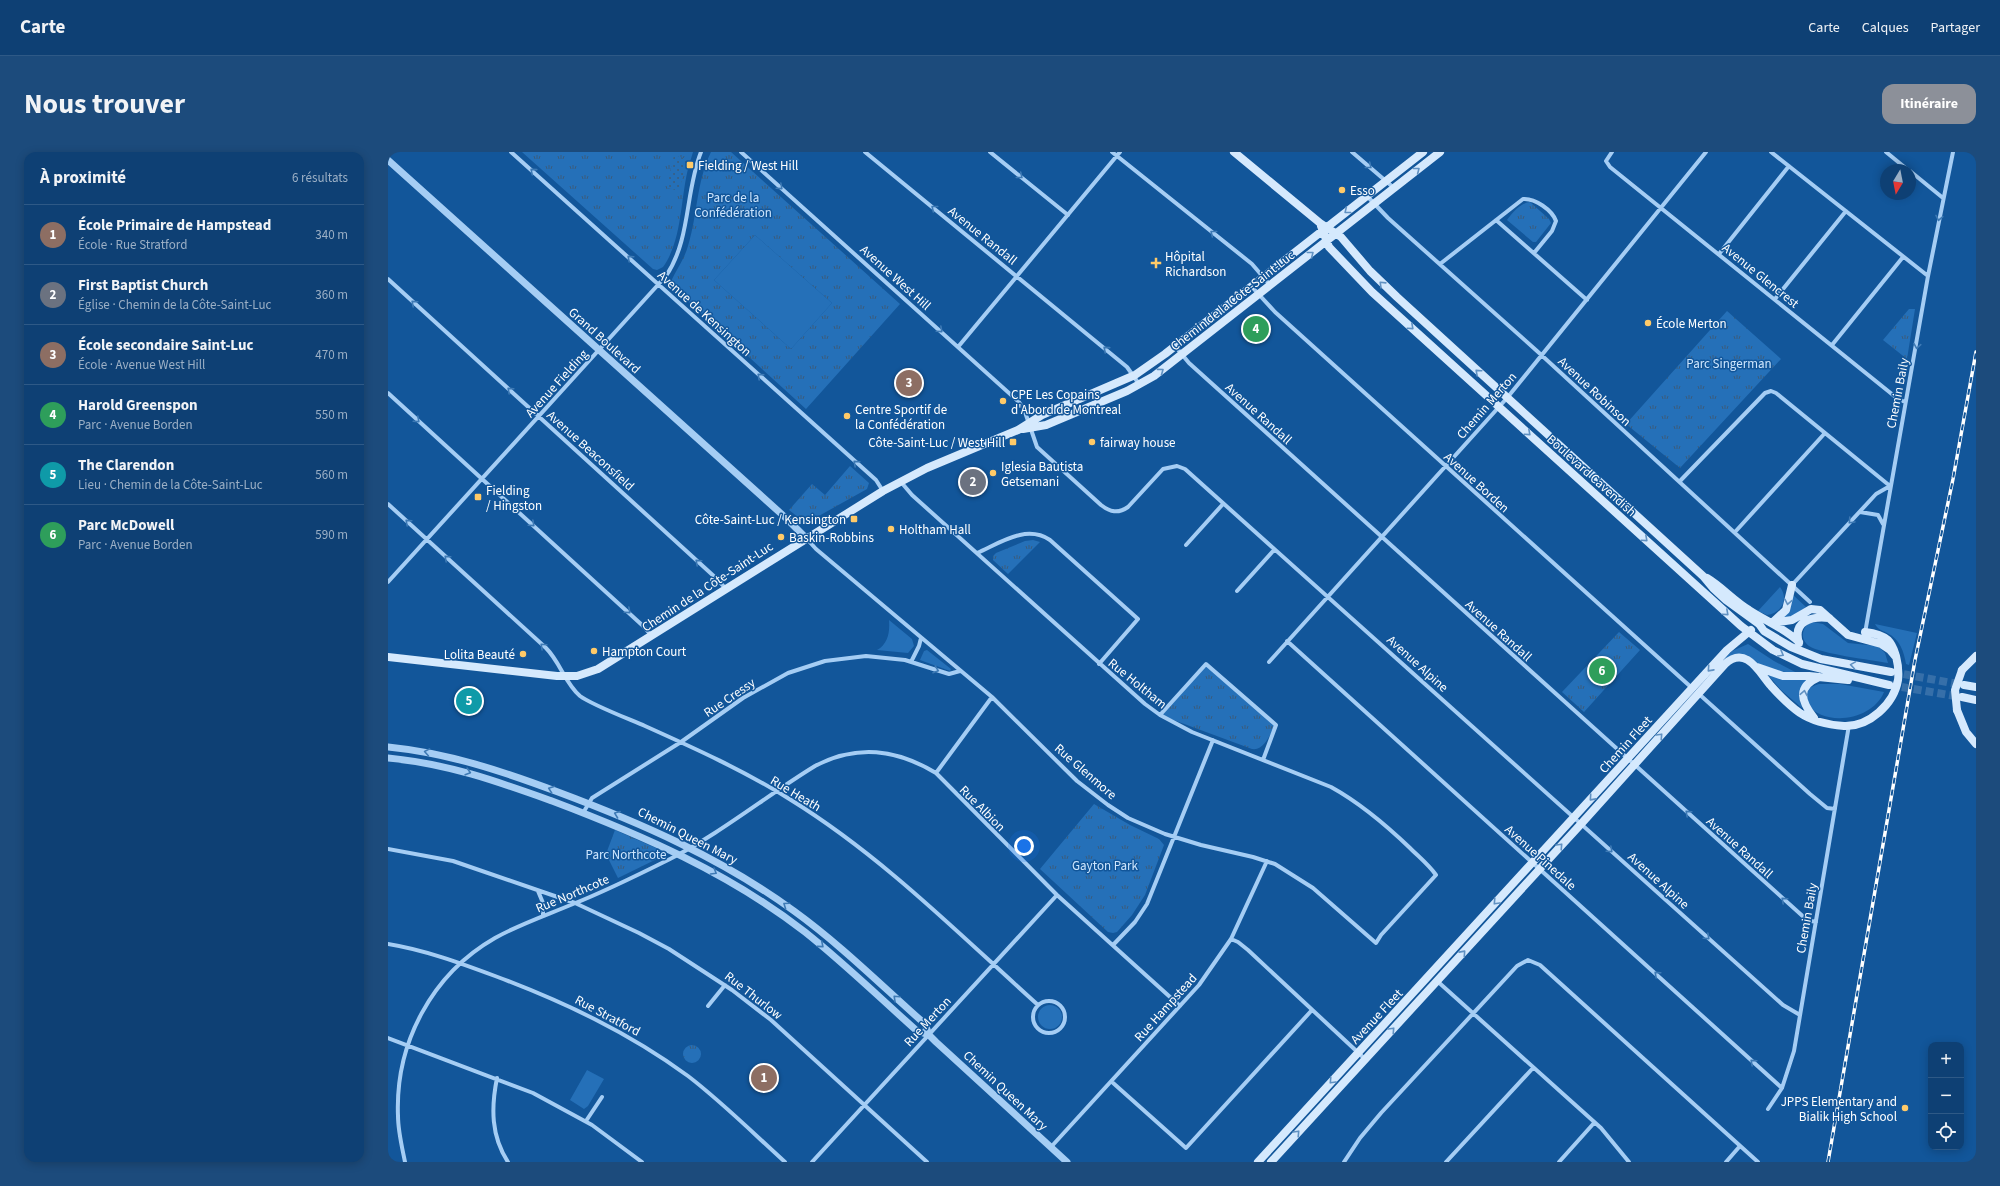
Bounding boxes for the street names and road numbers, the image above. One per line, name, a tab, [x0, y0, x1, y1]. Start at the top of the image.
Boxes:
street label: Avenue Randall	[944, 202, 1021, 269]
street label: Avenue Glencrest	[1718, 239, 1803, 313]
street label: Avenue West Hill	[856, 241, 935, 314]
street label: Chemin de la Côte-Saint-Luc	[1167, 246, 1299, 355]
street label: Avenue de Kensington	[653, 267, 755, 361]
street label: Grand Boulevard	[564, 304, 644, 378]
street label: Avenue Fielding	[521, 345, 593, 422]
street label: Avenue Robinson	[1554, 353, 1635, 430]
street label: Chemin Baily	[1882, 356, 1914, 430]
street label: Chemin Merton	[1453, 368, 1521, 443]
street label: Avenue Randall	[1221, 379, 1296, 449]
street label: Avenue Beaconsfield	[543, 406, 638, 495]
street label: Boulevard Cavendish	[1543, 431, 1640, 521]
street label: Avenue Borden	[1440, 448, 1513, 517]
street label: Chemin de la Côte-Saint-Luc	[638, 538, 777, 636]
street label: Avenue Randall	[1461, 596, 1536, 666]
street label: Avenue Alpine	[1383, 631, 1452, 696]
street label: Rue Holtham	[1104, 654, 1171, 713]
street label: Rue Cressy	[700, 674, 759, 722]
street label: Chemin Fleet	[1595, 712, 1657, 777]
street label: Rue Glenmore	[1050, 740, 1120, 804]
street label: Rue Heath	[767, 772, 824, 816]
street label: Rue Albion	[955, 782, 1009, 836]
street label: Chemin Queen Mary	[635, 803, 741, 869]
street label: Avenue Randall	[1702, 813, 1777, 883]
street label: Avenue Pinedale	[1501, 821, 1580, 895]
street label: Avenue Alpine	[1624, 848, 1693, 913]
street label: Rue Northcote	[533, 870, 612, 917]
street label: Chemin Baily	[1792, 881, 1822, 955]
street label: Rue Thurlow	[721, 968, 787, 1024]
street label: Rue Hampstead	[1130, 970, 1201, 1046]
street label: Avenue Fleet	[1346, 985, 1407, 1048]
street label: Rue Stratford	[572, 991, 643, 1041]
street label: Rue Merton	[900, 993, 956, 1051]
street label: Chemin Queen Mary	[959, 1047, 1052, 1135]

